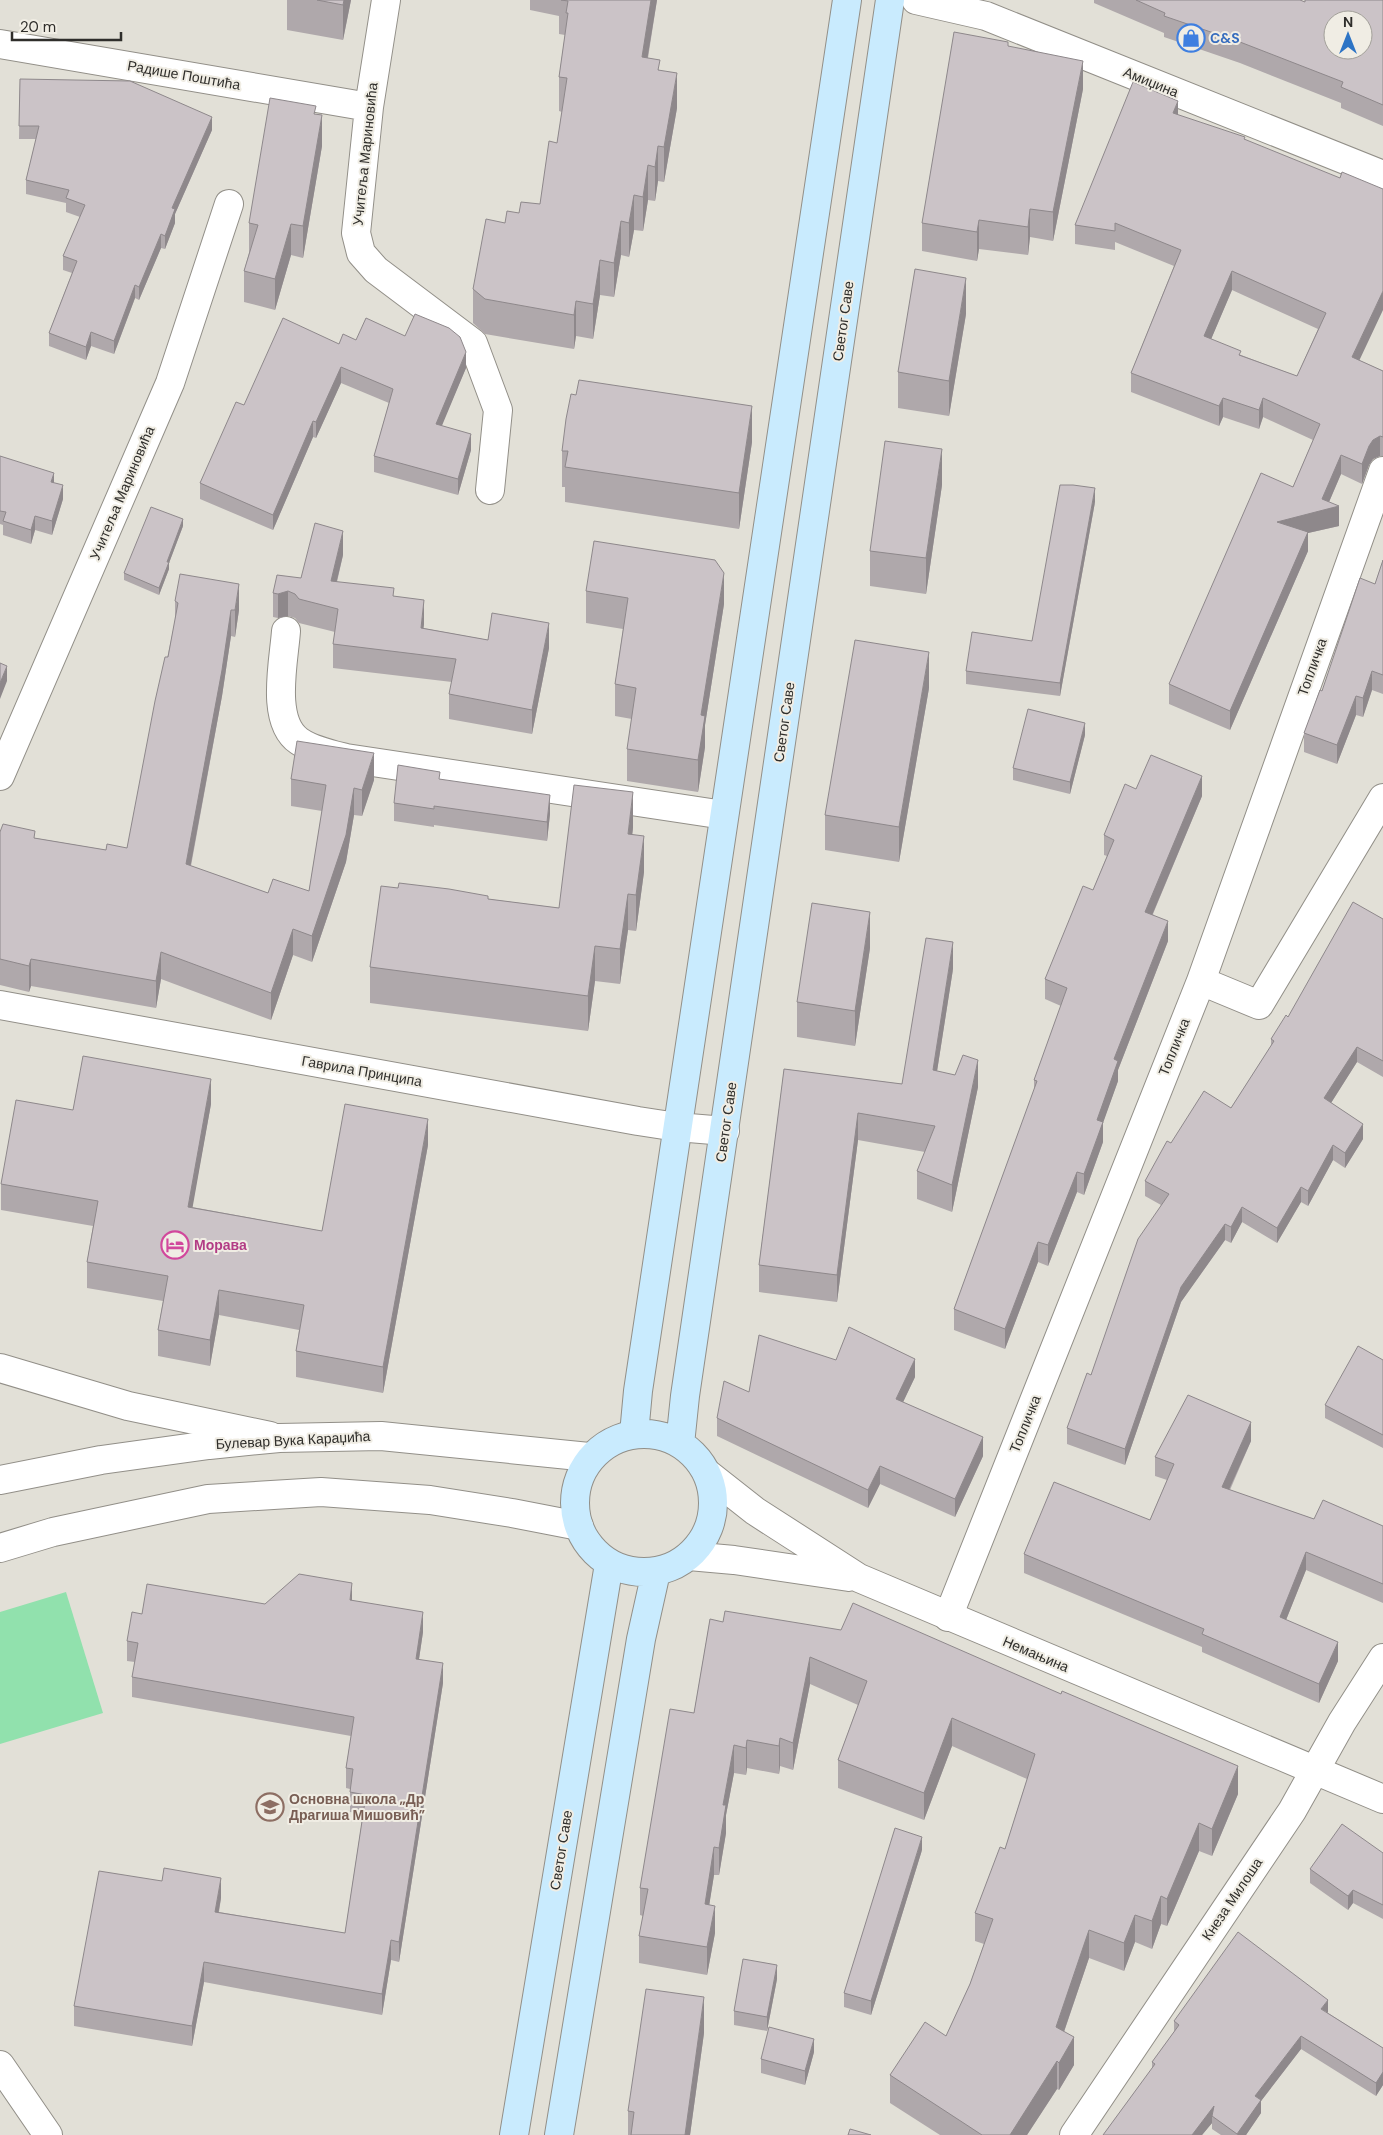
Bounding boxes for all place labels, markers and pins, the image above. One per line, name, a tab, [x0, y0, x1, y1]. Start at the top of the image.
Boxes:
shop icon: C&S	[1176, 23, 1206, 53]
place label: C&S	[1210, 29, 1240, 47]
hotel icon: Морава	[160, 1230, 190, 1260]
place label: Морава	[194, 1236, 247, 1254]
place label: Основна школа „Др Драгиша Мишовић”	[289, 1790, 425, 1824]
school or university icon: Основна школа „Др Драгиша Мишовић”	[255, 1792, 285, 1822]

